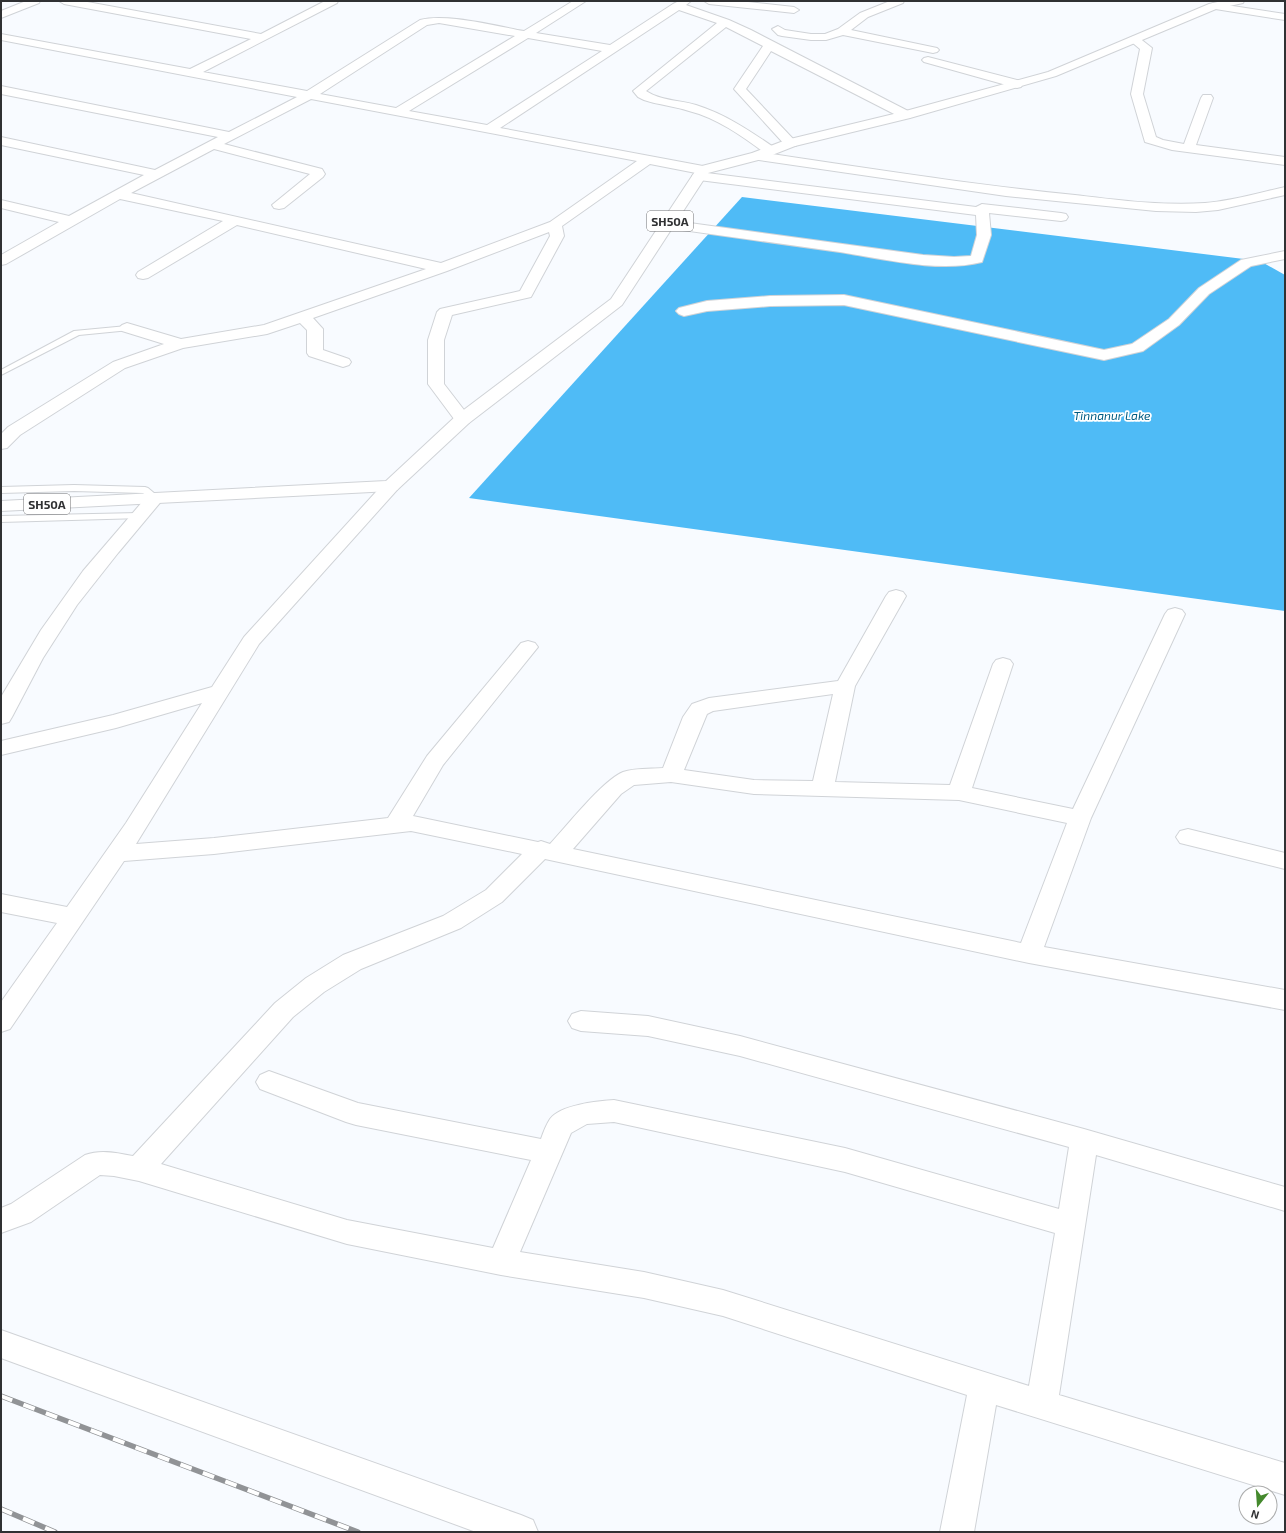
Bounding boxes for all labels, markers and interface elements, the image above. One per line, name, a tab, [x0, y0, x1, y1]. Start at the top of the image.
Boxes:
road number: SH50A	[647, 211, 693, 231]
water label: Tinnanur Lake	[1073, 408, 1151, 422]
road number: SH50A	[24, 494, 70, 514]
north arrow	[1238, 1485, 1278, 1525]
text: N	[1249, 1508, 1261, 1522]

